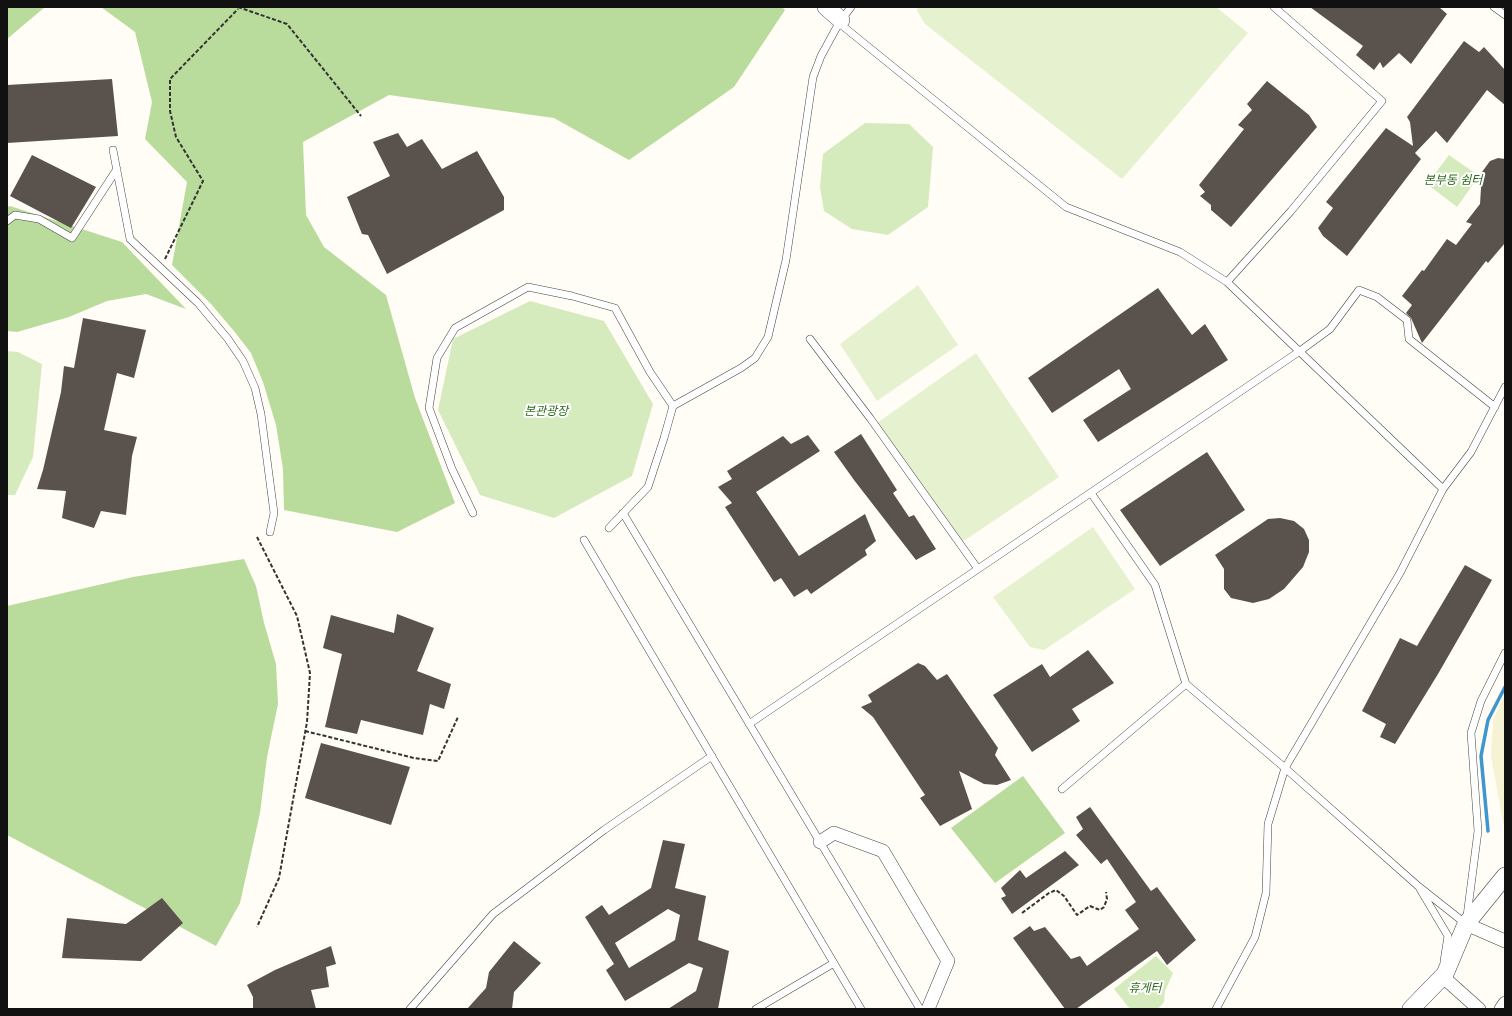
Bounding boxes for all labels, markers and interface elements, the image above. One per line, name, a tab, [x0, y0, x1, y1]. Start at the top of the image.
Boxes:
park label: 본부동 쉼터	[1424, 174, 1482, 188]
park label: 본관광장	[524, 405, 568, 419]
park label: 휴게터	[1128, 982, 1162, 996]

